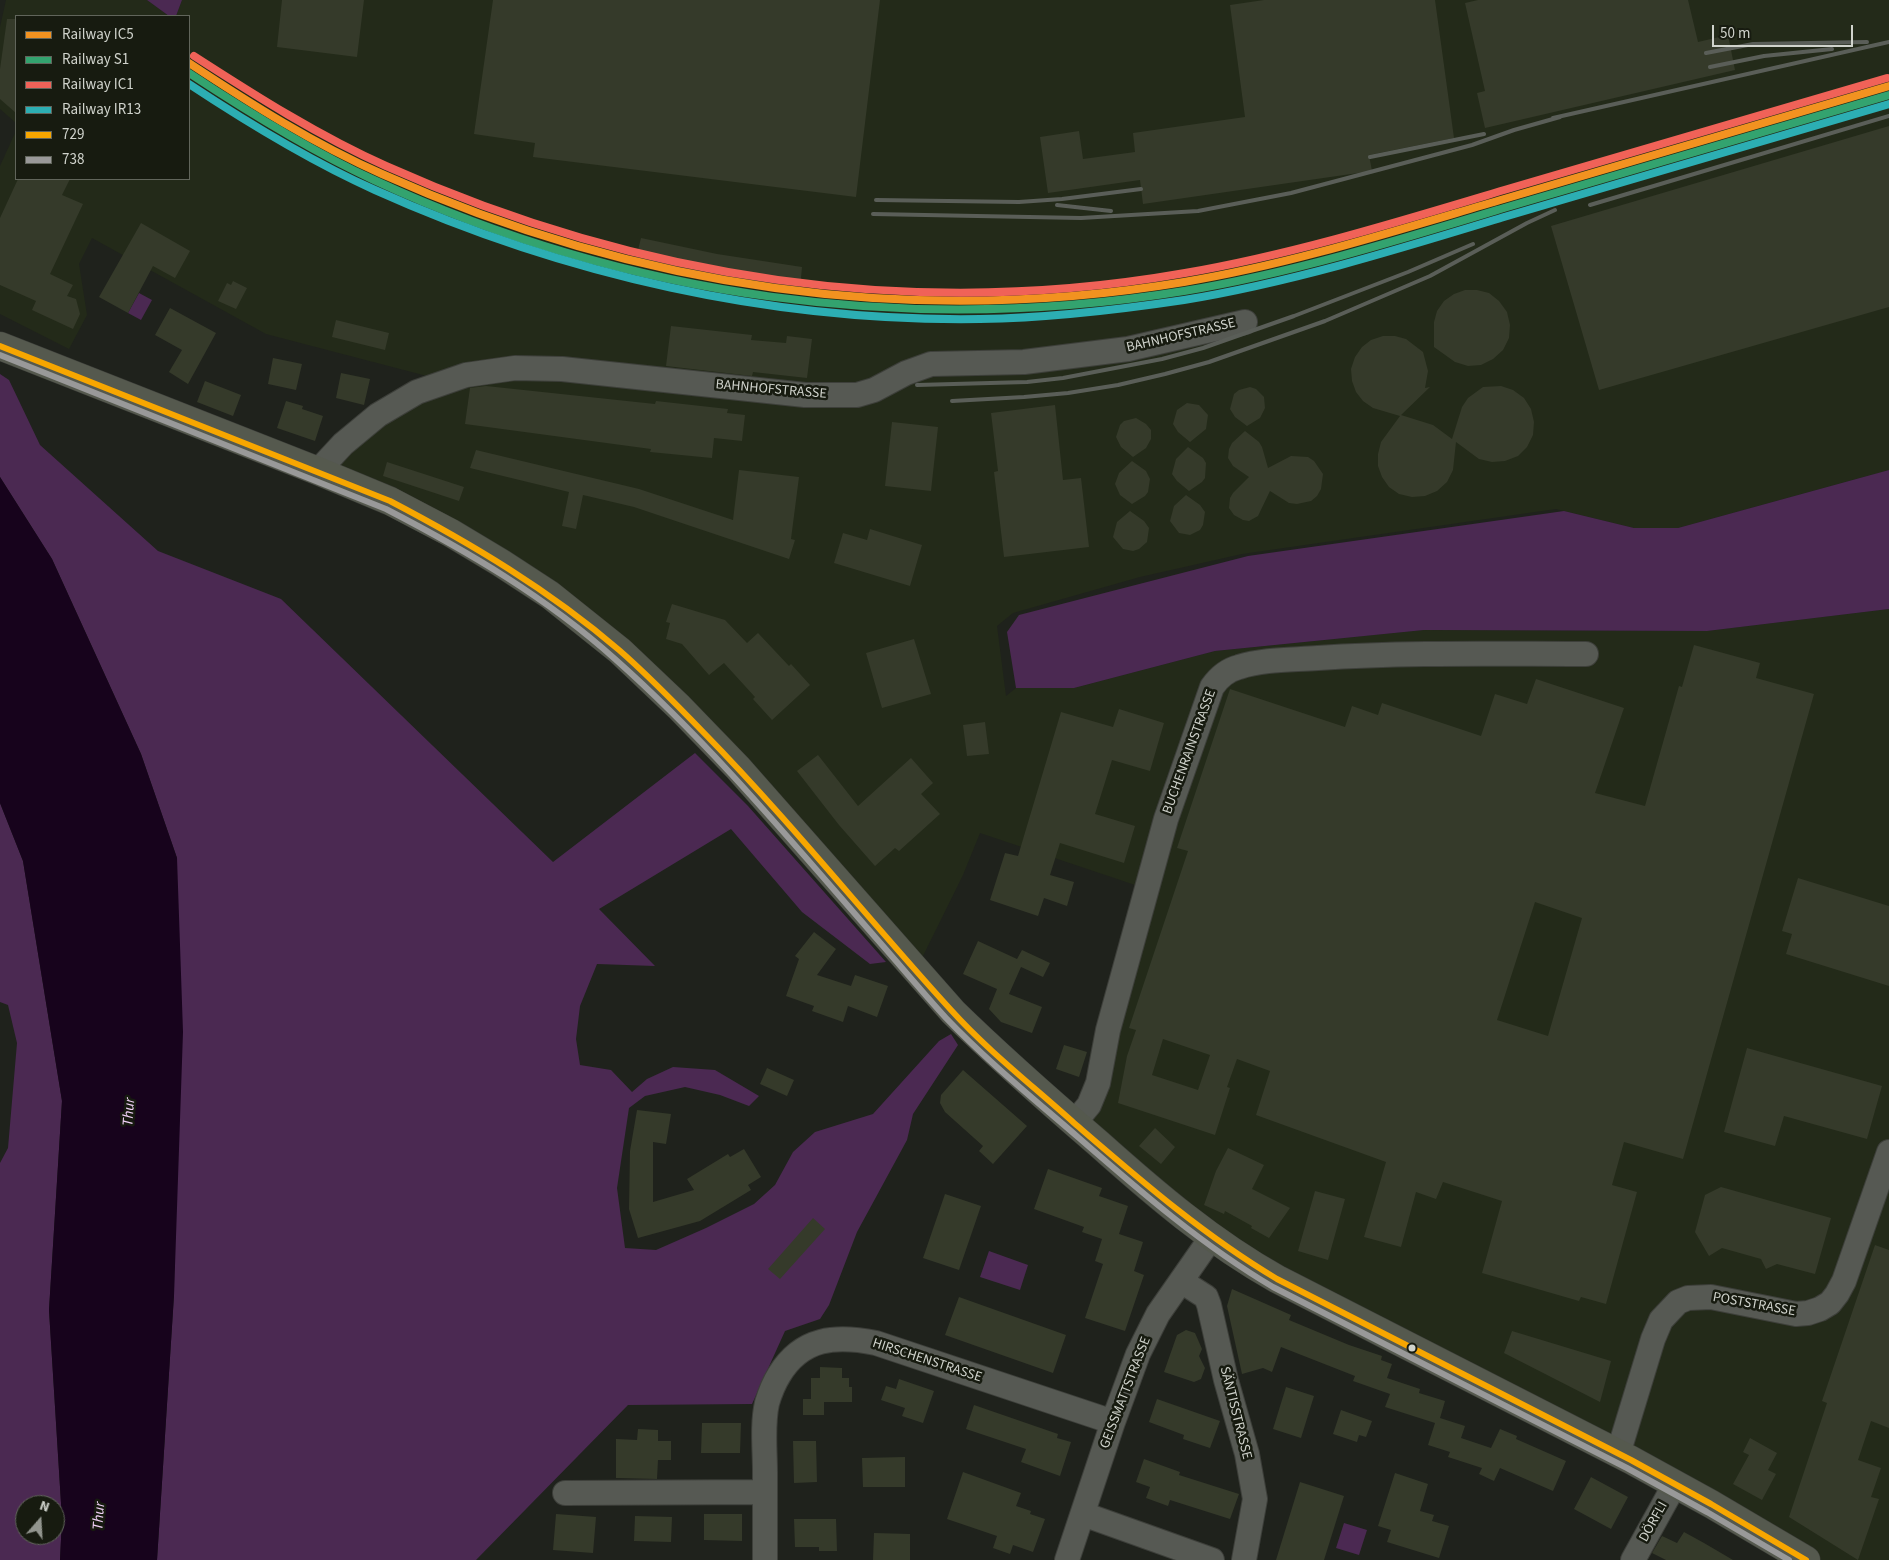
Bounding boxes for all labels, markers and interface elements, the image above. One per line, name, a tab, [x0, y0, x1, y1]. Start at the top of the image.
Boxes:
legend	[15, 15, 190, 180]
scale bar	[1714, 15, 1855, 47]
text: 50 m	[1720, 23, 1750, 44]
text: Railway IC5	[62, 24, 134, 45]
text: Railway S1	[62, 49, 129, 70]
text: Railway IC1	[62, 74, 134, 95]
text: Railway IR13	[62, 99, 141, 120]
text: 729	[62, 124, 84, 145]
text: 738	[62, 149, 84, 170]
street label: BAHNHOFSTRASSE	[1125, 315, 1237, 357]
street label: BAHNHOFSTRASSE	[715, 377, 827, 403]
street label: BUCHENRAINSTRASSE	[1160, 687, 1220, 817]
water label: Thur	[120, 1097, 140, 1127]
street label: POSTSTRASSE	[1711, 1289, 1797, 1321]
street label: HIRSCHENSTRASSE	[870, 1335, 984, 1387]
street label: GEISSMATTSTRASSE	[1097, 1335, 1155, 1451]
unlabelled marker	[1407, 1343, 1417, 1353]
street label: SÄNTISSTRASSE	[1215, 1365, 1255, 1461]
north arrow	[15, 1495, 65, 1545]
text: N	[37, 1496, 52, 1518]
street label: DÖRFLI	[1636, 1499, 1672, 1545]
water label: Thur	[90, 1501, 110, 1531]

